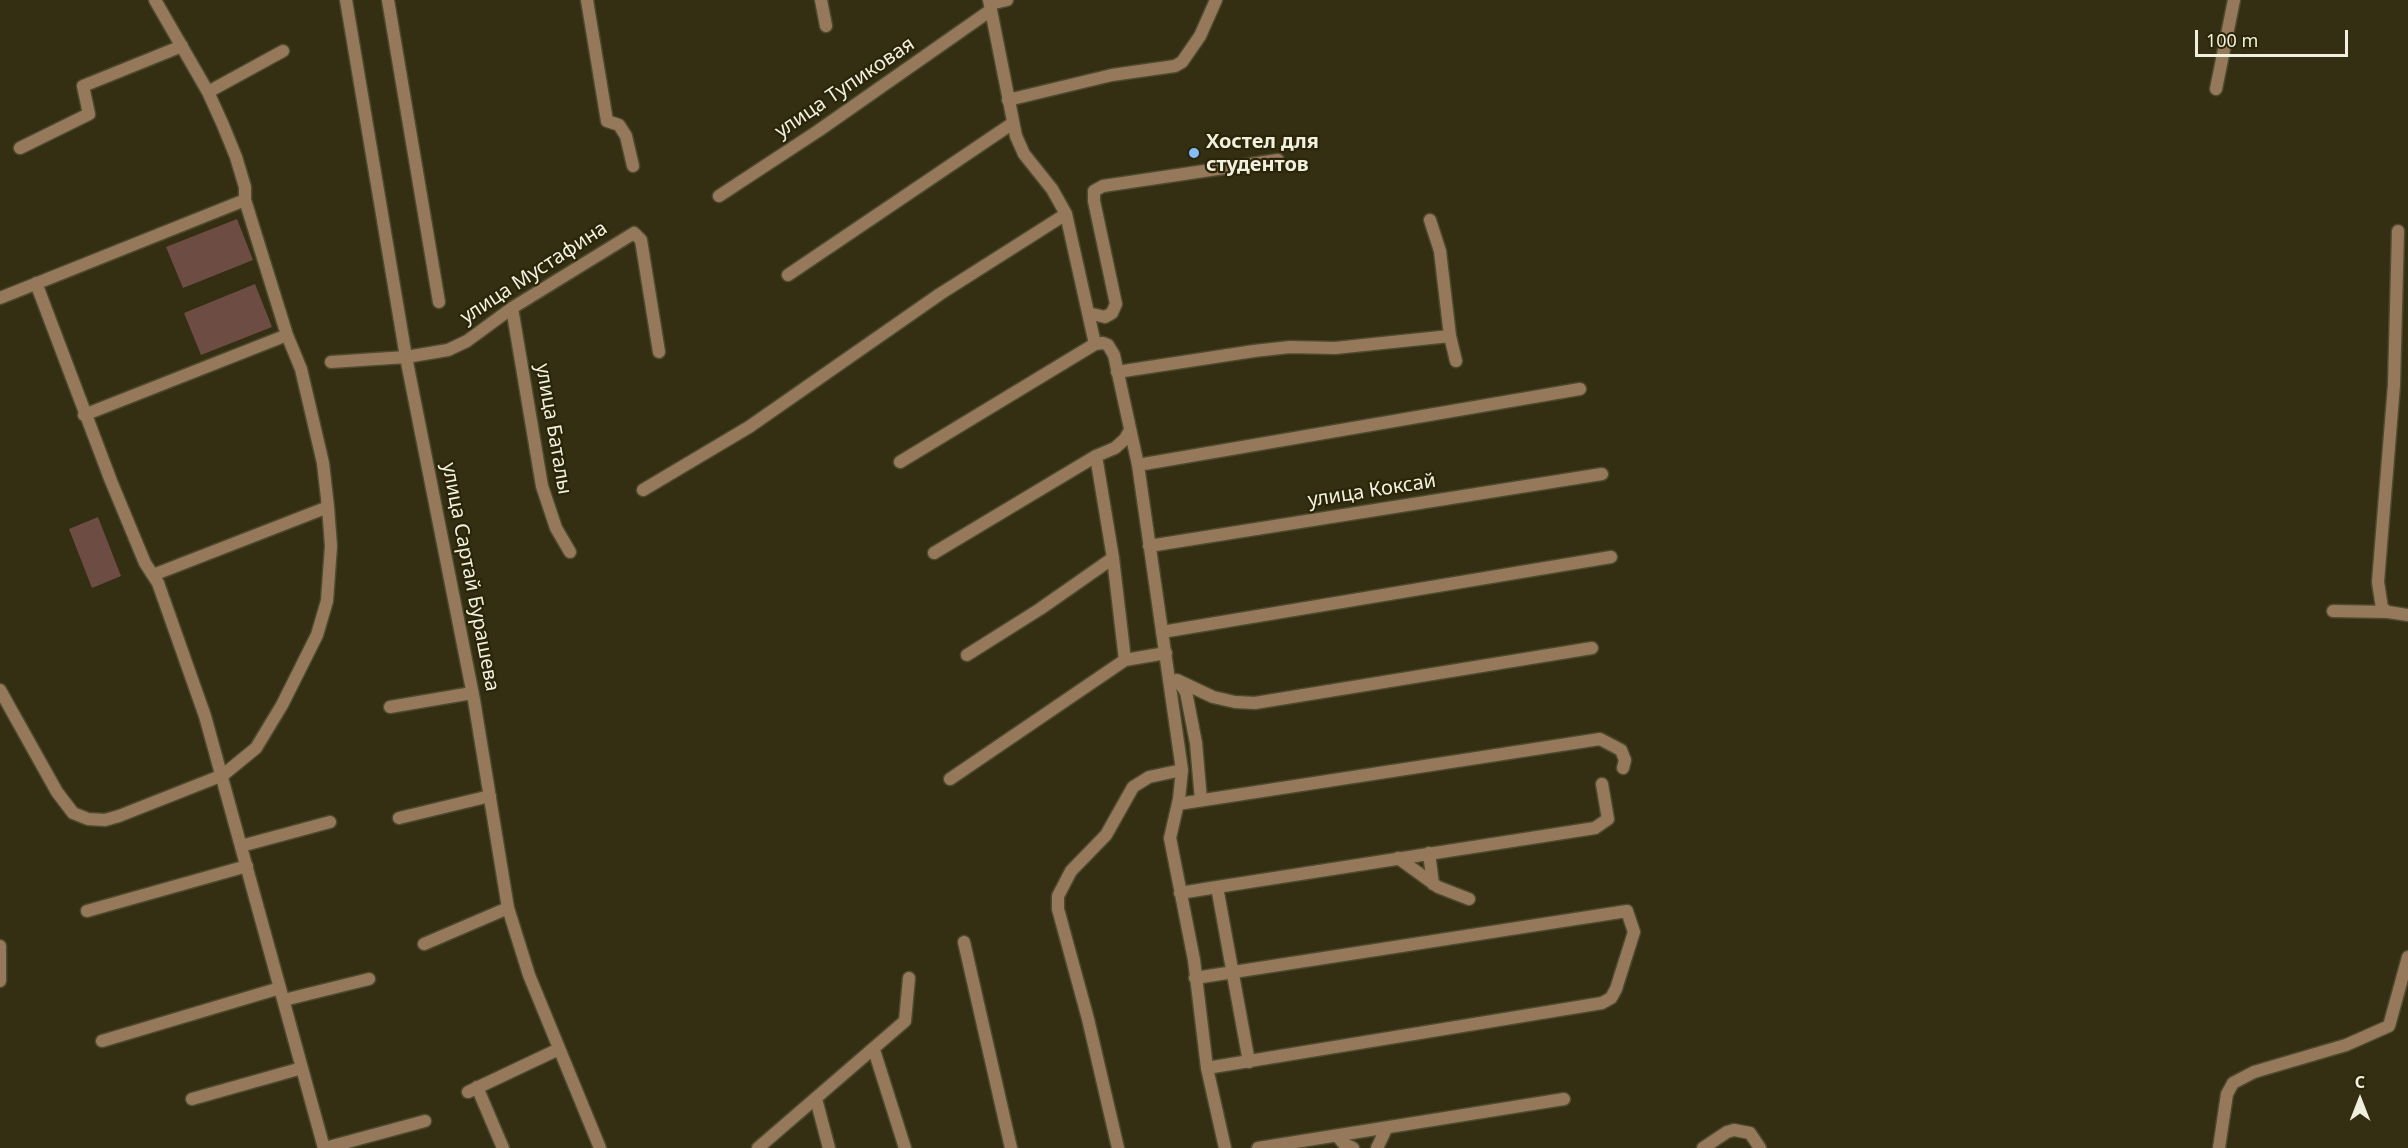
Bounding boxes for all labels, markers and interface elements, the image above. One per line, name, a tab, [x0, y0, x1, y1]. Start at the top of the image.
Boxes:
scale bar	[2198, 18, 2351, 56]
text: 100 m	[2206, 28, 2258, 52]
street label: улица Тупиковая	[771, 32, 919, 144]
place label: Хостел для студентов	[1206, 130, 1319, 177]
marker: Хостел для студентов	[1187, 146, 1201, 160]
street label: улица Мустафина	[456, 217, 612, 329]
street label: улица Баталы	[530, 362, 576, 496]
street label: улица Сартай Бурашева	[436, 461, 504, 693]
street label: улица Коксай	[1306, 469, 1438, 513]
north arrow	[2330, 1070, 2390, 1130]
text: С	[2355, 1071, 2365, 1093]

